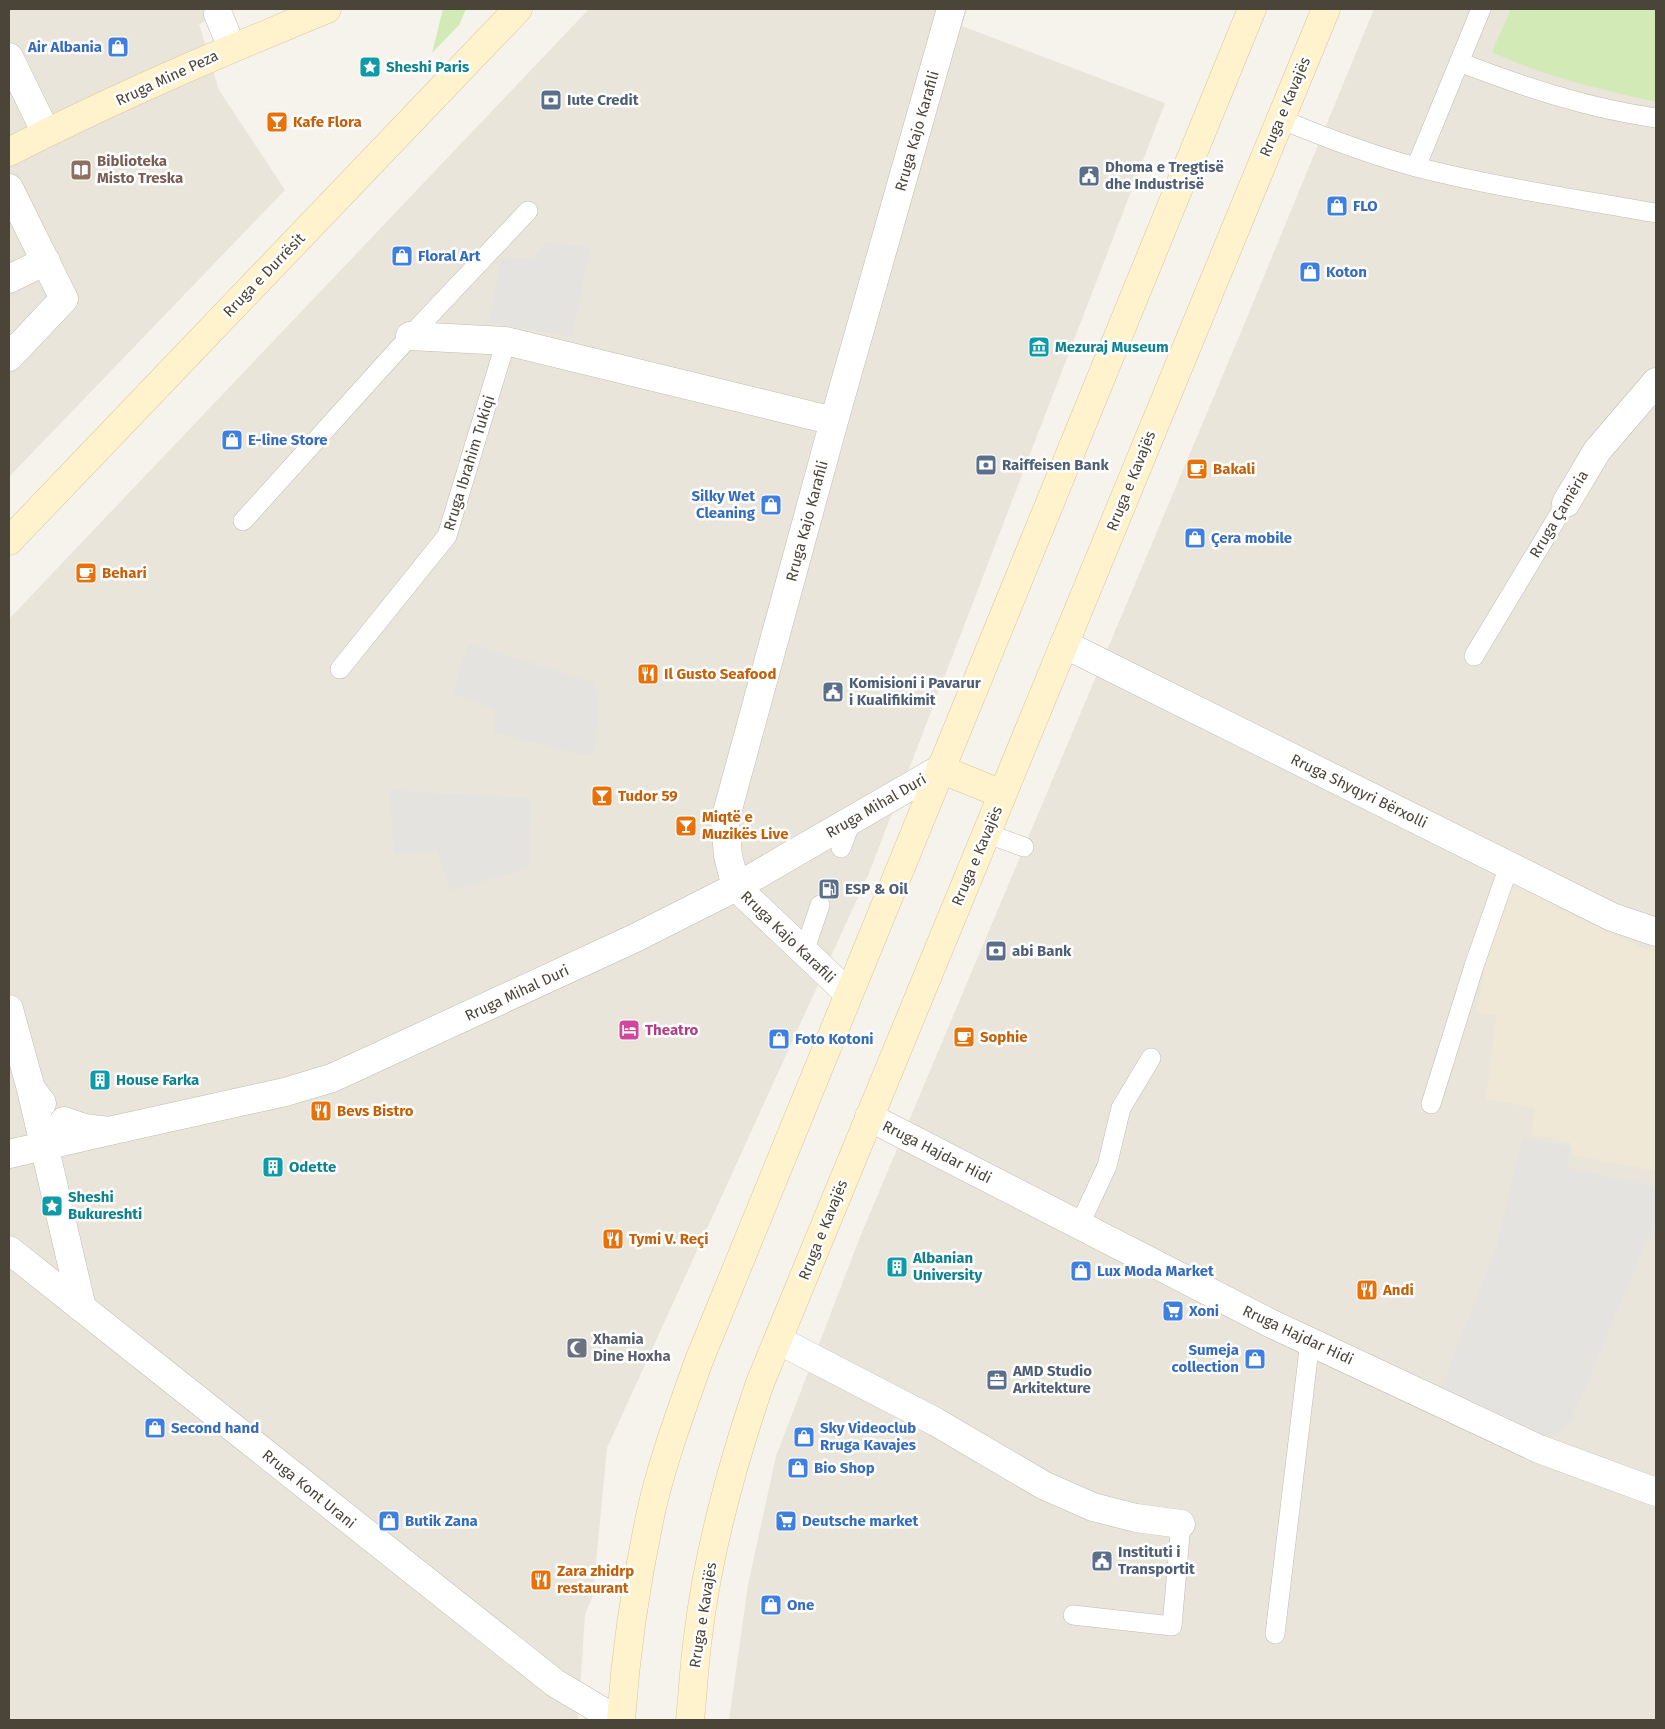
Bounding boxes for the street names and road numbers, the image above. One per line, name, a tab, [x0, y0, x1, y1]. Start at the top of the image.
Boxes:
street label: Rruga Mine Peza	[113, 46, 221, 110]
street label: Rruga e Kavajës	[1256, 54, 1314, 160]
street label: Rruga Kajo Karafili	[891, 69, 943, 193]
street label: Rruga e Durrësit	[219, 229, 309, 321]
street label: Rruga Ibrahim Tukiqi	[440, 393, 498, 533]
street label: Rruga e Kavajës	[1103, 428, 1159, 534]
street label: Rruga Kajo Karafili	[782, 459, 832, 583]
street label: Rruga Çamëria	[1526, 467, 1592, 561]
street label: Rruga Shyqyri Bërxolli	[1288, 750, 1430, 832]
street label: Rruga Mihal Duri	[823, 770, 929, 842]
street label: Rruga e Kavajës	[948, 803, 1006, 909]
street label: Rruga Kajo Karafili	[737, 887, 839, 987]
street label: Rruga Mihal Duri	[462, 961, 572, 1025]
street label: Rruga Hajdar Hidi	[879, 1117, 995, 1187]
street label: Rruga e Kavajës	[795, 1177, 851, 1283]
street label: Rruga Hajdar Hidi	[1240, 1301, 1356, 1369]
street label: Rruga Kont Urani	[259, 1446, 359, 1532]
street label: Rruga e Kavajës	[686, 1561, 720, 1669]

